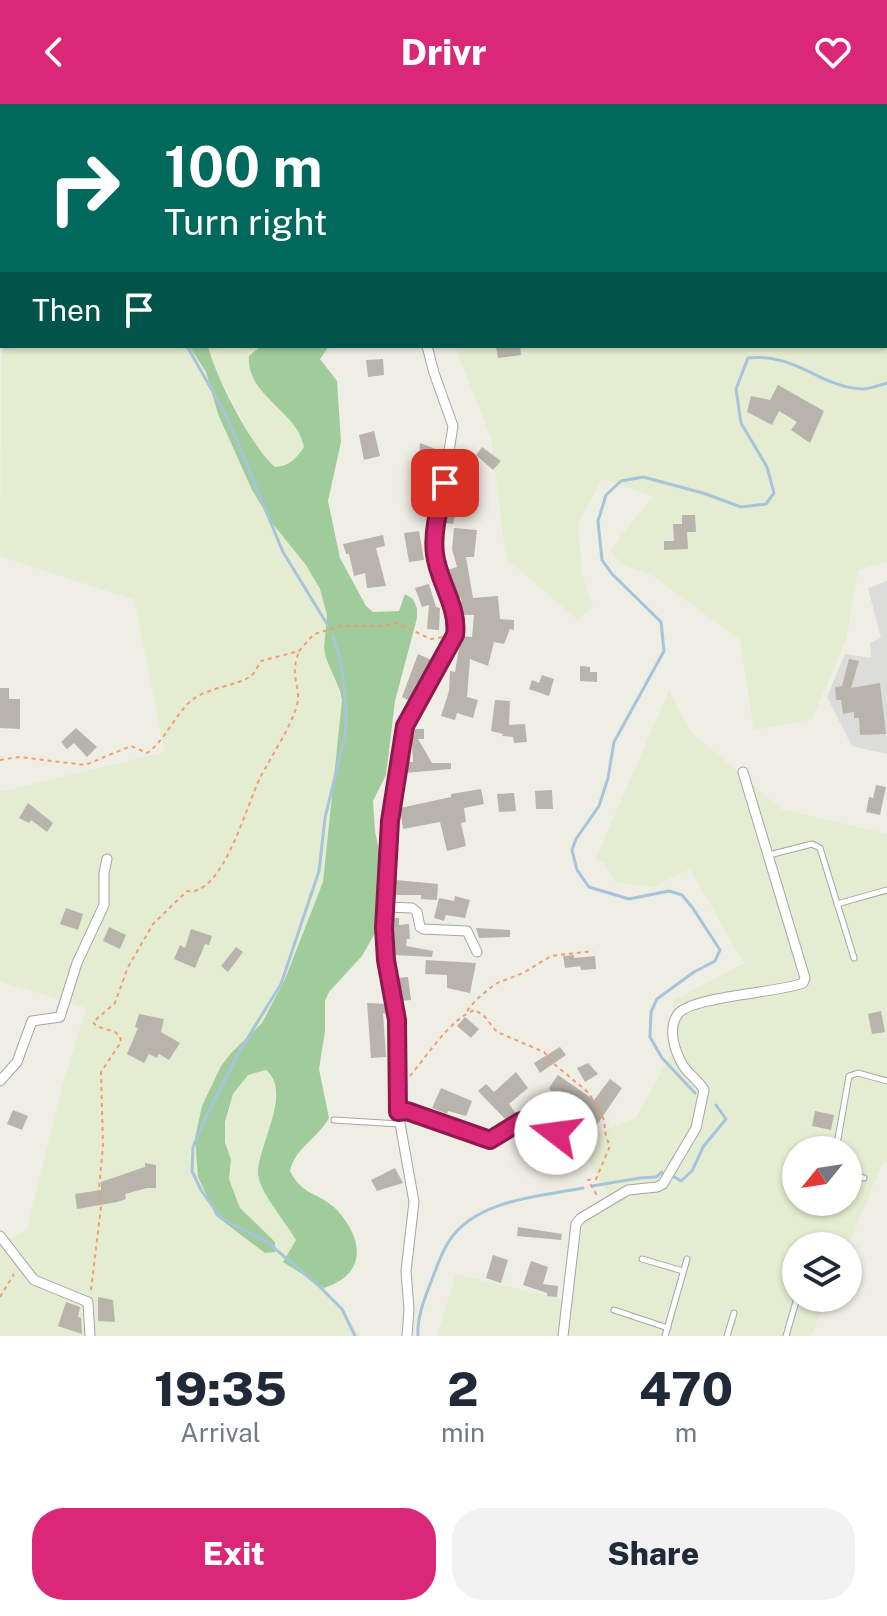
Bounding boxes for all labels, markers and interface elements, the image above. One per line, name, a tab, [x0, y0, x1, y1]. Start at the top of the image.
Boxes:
icon: back	[32, 30, 76, 74]
icon: heart	[811, 30, 855, 74]
text: Drivr	[401, 31, 486, 73]
text: 100 m	[164, 134, 323, 200]
icon: right	[32, 136, 136, 240]
text: Turn right	[164, 201, 327, 243]
icon: arrive	[117, 288, 161, 332]
text: Then	[32, 292, 101, 328]
pin	[411, 449, 479, 517]
icon: arrive	[423, 461, 467, 505]
position arrow	[514, 1091, 598, 1175]
north arrow	[782, 1136, 862, 1216]
map controls	[782, 1136, 862, 1312]
button: layers	[782, 1232, 862, 1312]
text: 19:35	[154, 1360, 287, 1417]
text: 2	[447, 1360, 479, 1417]
text: 470	[639, 1360, 733, 1417]
text: Arrival	[180, 1417, 261, 1448]
text: min	[441, 1417, 485, 1448]
text: m	[675, 1417, 697, 1448]
button: Exit	[32, 1508, 436, 1600]
button: Share	[452, 1508, 855, 1600]

